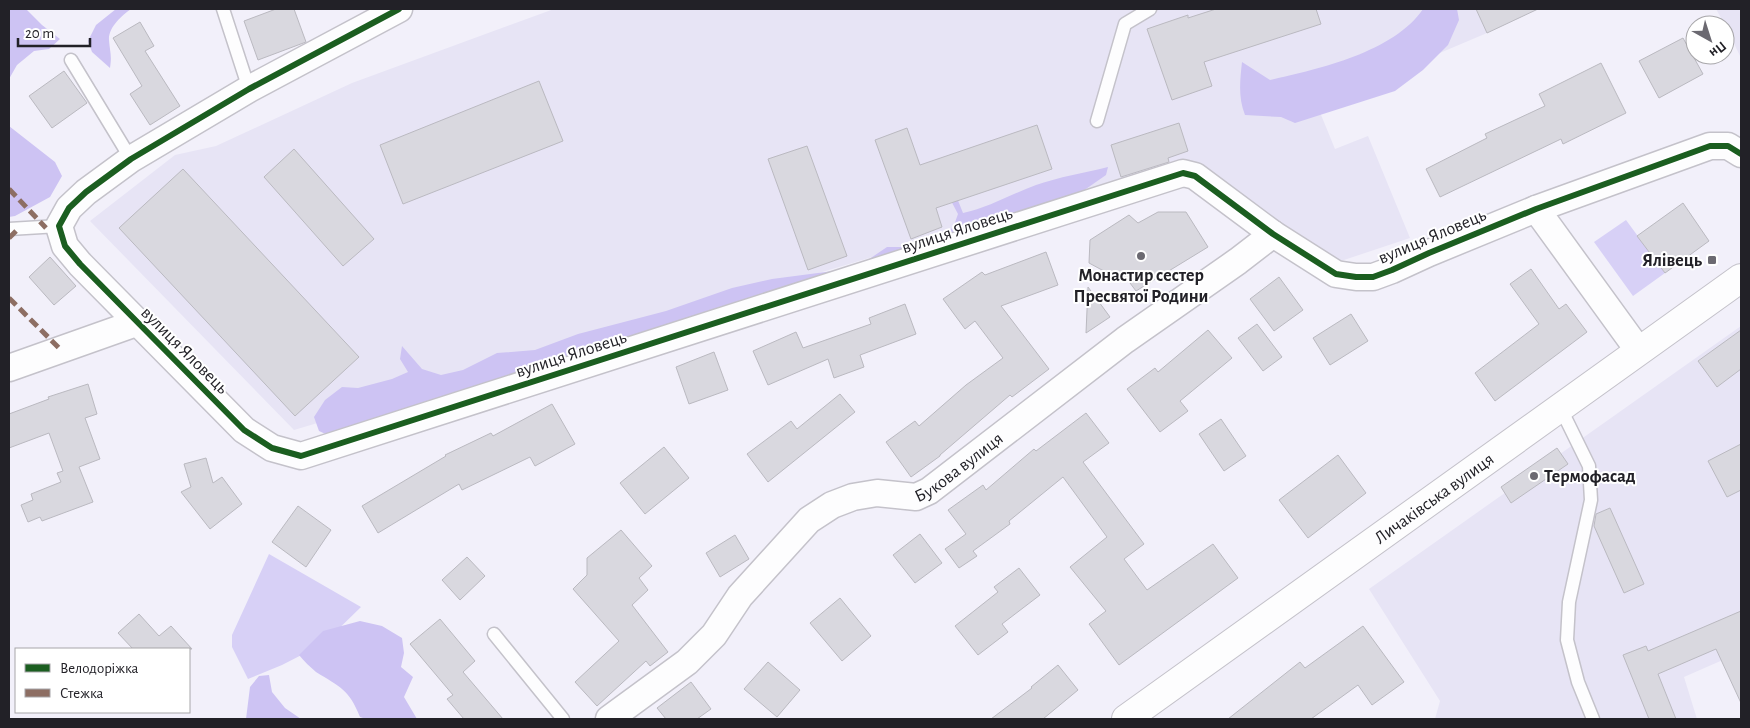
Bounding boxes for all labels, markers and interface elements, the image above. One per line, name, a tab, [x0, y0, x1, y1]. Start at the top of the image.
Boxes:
scale bar	[18, 15, 90, 47]
north arrow	[1685, 15, 1735, 65]
text: 20 m	[25, 26, 54, 41]
text: Пн	[1707, 39, 1729, 60]
street label: вулиця Яловець	[900, 204, 1015, 257]
street label: вулиця Яловець	[1376, 206, 1489, 268]
marker: Монастир сестер Пресвятої Родини	[1135, 250, 1147, 262]
place label: Ялівець	[1642, 252, 1703, 270]
marker: Ялівець	[1706, 254, 1718, 266]
place label: Монастир сестер Пресвятої Родини	[1074, 267, 1208, 306]
street label: вулиця Яловець	[137, 304, 232, 398]
street label: вулиця Яловець	[514, 328, 629, 381]
street label: Букова вулиця	[912, 429, 1007, 506]
street label: Личаківська вулиця	[1372, 450, 1498, 548]
place label: Термофасад	[1544, 468, 1636, 486]
marker: Термофасад	[1528, 470, 1540, 482]
legend	[15, 648, 190, 713]
text: Велодоріжка	[60, 661, 139, 676]
text: Стежка	[60, 686, 104, 701]

